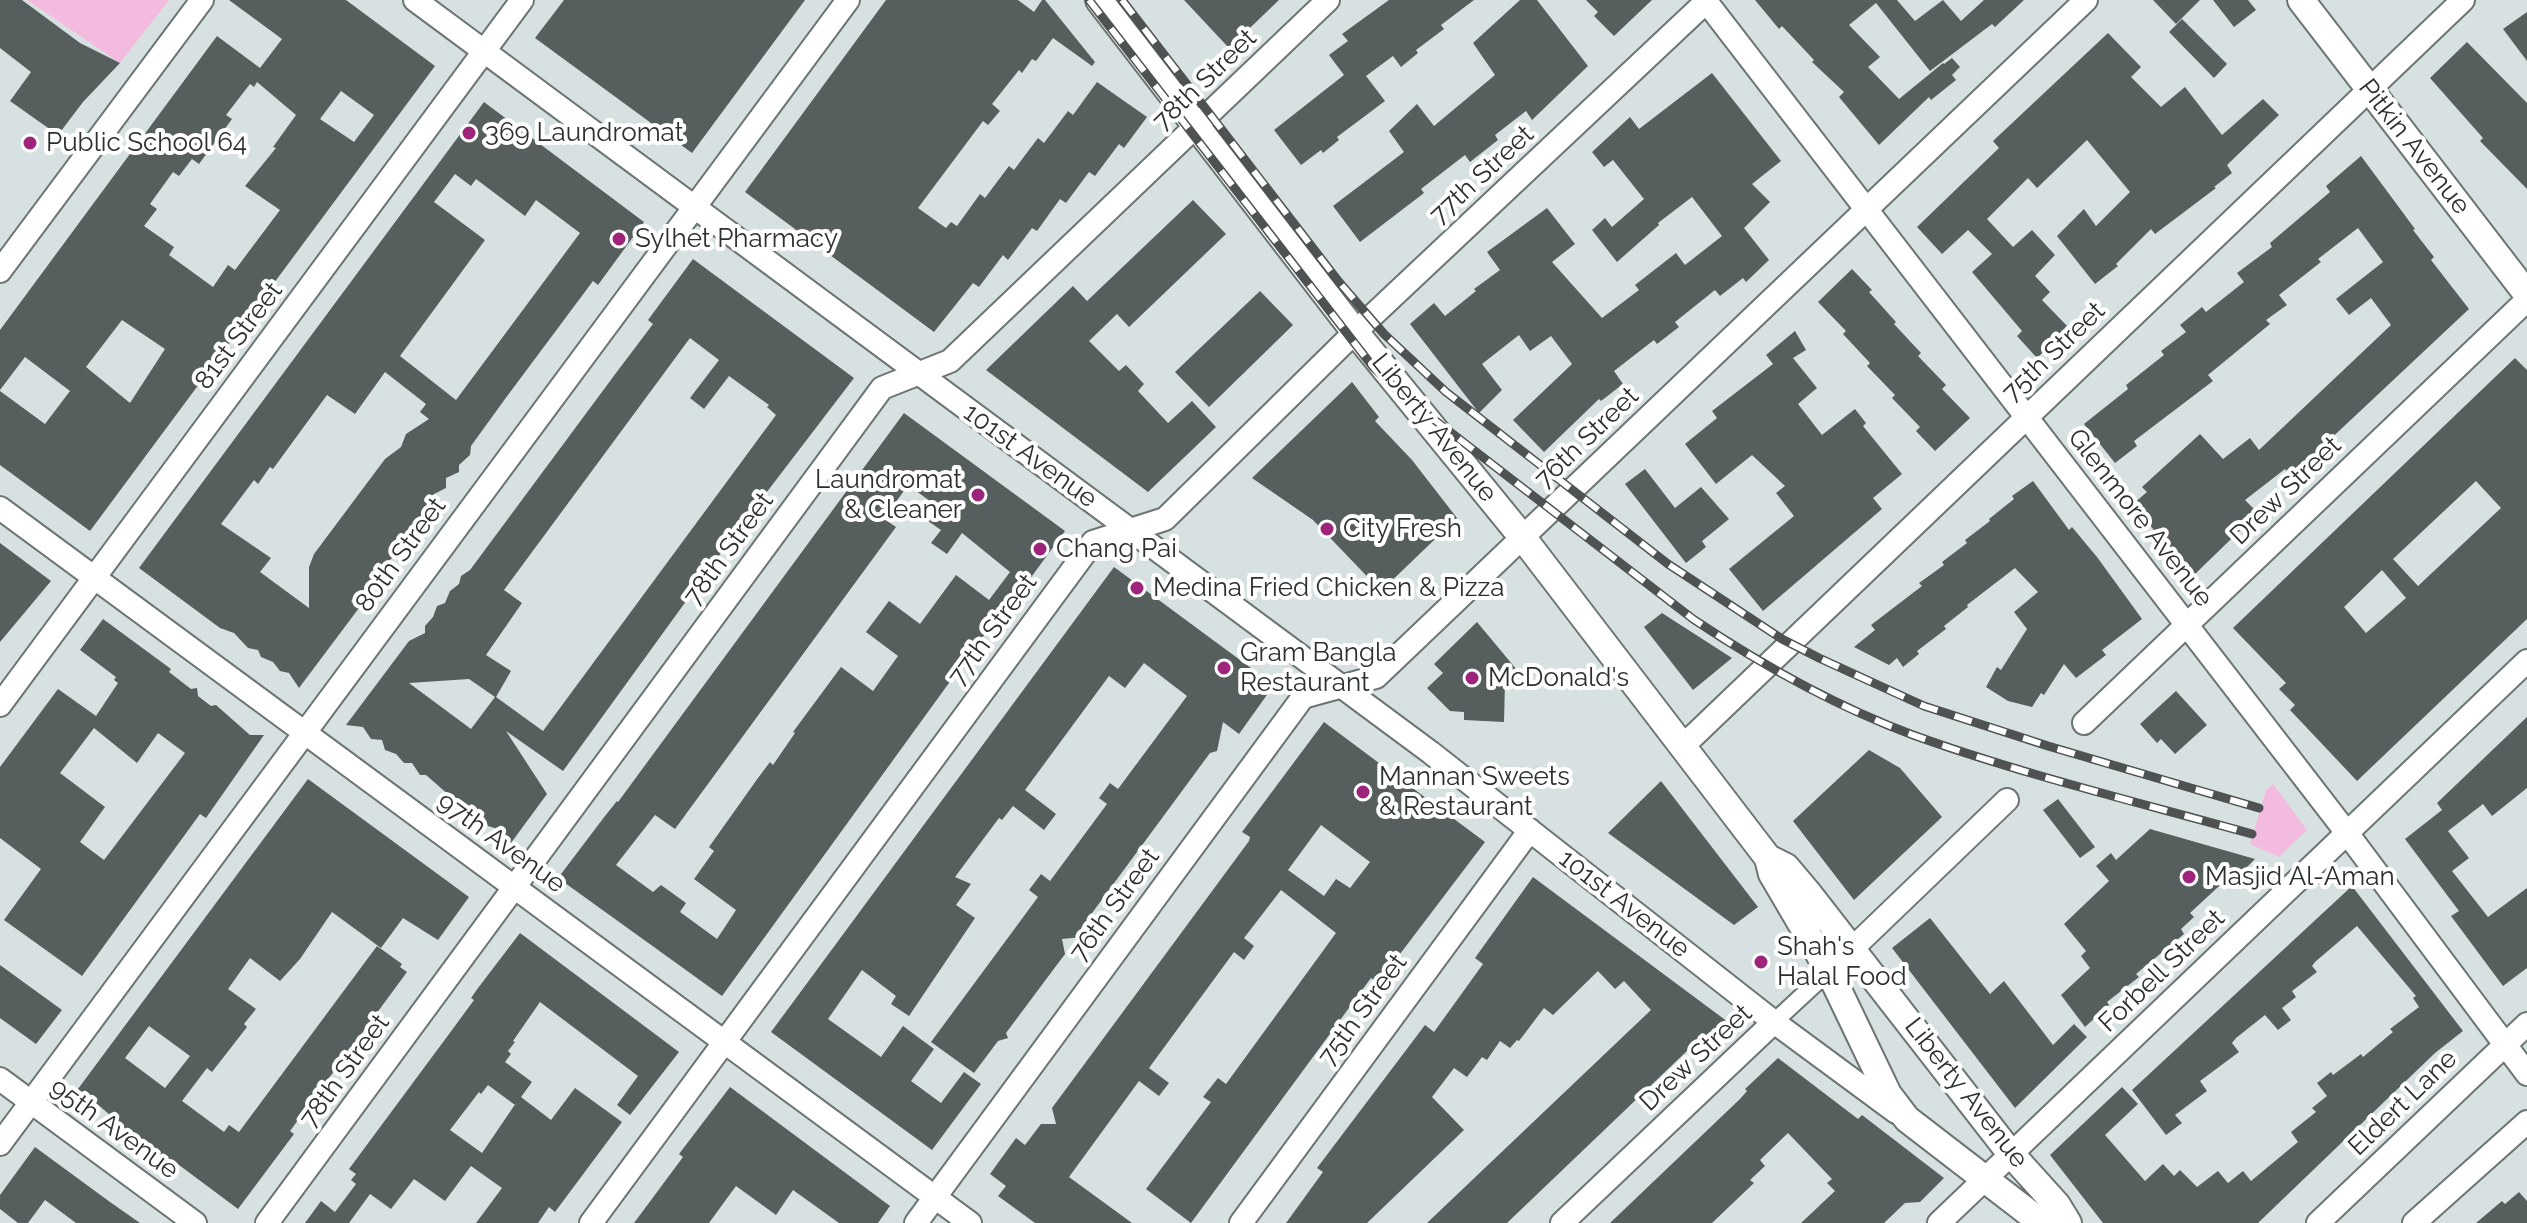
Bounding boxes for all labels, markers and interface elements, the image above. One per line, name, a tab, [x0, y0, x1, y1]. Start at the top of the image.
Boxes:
street label: 78th Street	[1147, 23, 1263, 137]
street label: Pitkin Avenue	[2352, 73, 2476, 221]
place label: 369 Laundromat	[485, 117, 683, 149]
street label: 77th Street	[1424, 119, 1540, 231]
marker: 369 Laundromat	[460, 124, 478, 142]
place label: Public School 64	[46, 127, 247, 159]
marker: Public School 64	[21, 134, 39, 152]
place label: Sylhet Pharmacy	[635, 223, 838, 255]
marker: Sylhet Pharmacy	[610, 230, 628, 248]
street label: 81st Street	[188, 276, 290, 396]
street label: 75th Street	[1996, 296, 2112, 408]
street label: Liberty Avenue	[1365, 347, 1503, 509]
street label: 76th Street	[1529, 381, 1645, 495]
street label: 101st Avenue	[957, 397, 1103, 515]
street label: Glenmore Avenue	[2061, 423, 2219, 613]
street label: Drew Street	[2224, 430, 2348, 552]
place label: Laundromat & Cleaner	[815, 464, 962, 526]
street label: 78th Street	[678, 486, 780, 612]
marker: Laundromat & Cleaner	[969, 486, 987, 504]
street label: 80th Street	[349, 492, 453, 618]
place label: City Fresh	[1343, 513, 1462, 545]
marker: City Fresh	[1318, 520, 1336, 538]
place label: Chang Pai	[1056, 533, 1177, 565]
marker: Chang Pai	[1031, 540, 1049, 558]
street label: 77th Street	[942, 568, 1044, 692]
place label: Medina Fried Chicken & Pizza	[1153, 572, 1504, 604]
marker: Medina Fried Chicken & Pizza	[1128, 579, 1146, 597]
place label: Gram Bangla Restaurant	[1240, 637, 1396, 698]
marker: Gram Bangla Restaurant	[1215, 659, 1233, 677]
place label: McDonald's	[1488, 662, 1629, 694]
marker: McDonald's	[1463, 669, 1481, 687]
place label: Mannan Sweets & Restaurant	[1379, 761, 1570, 822]
marker: Mannan Sweets & Restaurant	[1354, 783, 1372, 801]
street label: 97th Avenue	[431, 786, 571, 900]
street label: 76th Street	[1064, 842, 1166, 968]
street label: 101st Avenue	[1552, 843, 1696, 965]
place label: Masjid Al-Aman	[2205, 861, 2395, 893]
marker: Masjid Al-Aman	[2180, 868, 2198, 886]
street label: Forbell Street	[2092, 903, 2232, 1039]
place label: Shah's Halal Food	[1777, 931, 1907, 992]
street label: 75th Street	[1312, 948, 1414, 1072]
marker: Shah's Halal Food	[1752, 953, 1770, 971]
street label: Drew Street	[1633, 998, 1759, 1118]
street label: 78th Street	[294, 1008, 396, 1134]
street label: Liberty Avenue	[1898, 1012, 2034, 1174]
street label: Eldert Lane	[2342, 1044, 2464, 1162]
street label: 95th Avenue	[44, 1072, 184, 1186]

